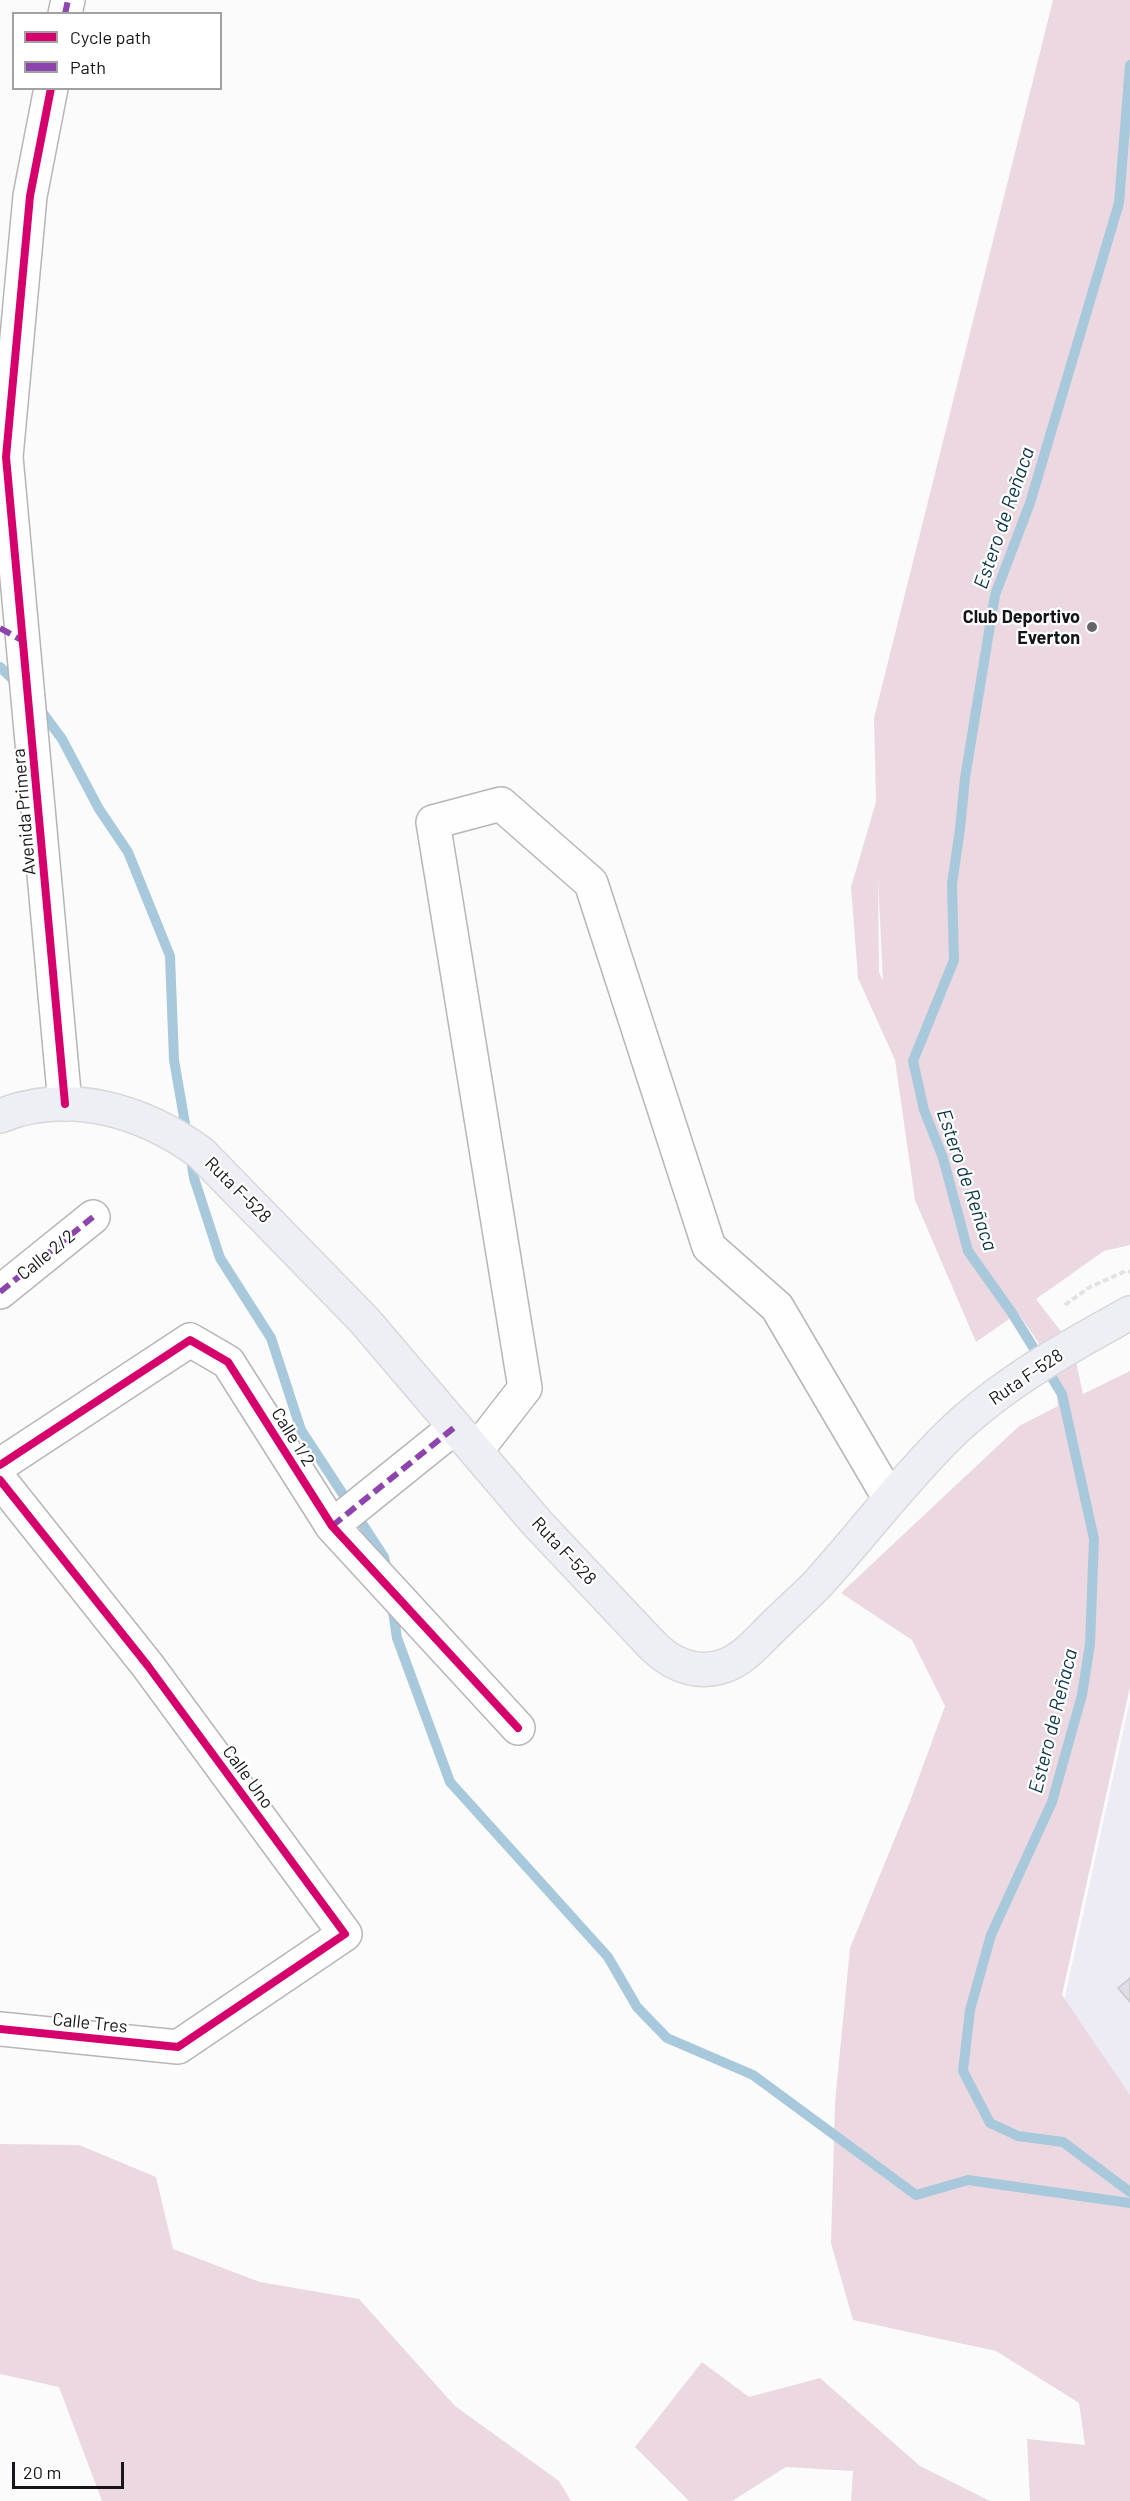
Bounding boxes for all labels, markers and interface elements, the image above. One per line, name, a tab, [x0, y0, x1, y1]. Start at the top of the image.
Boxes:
legend	[12, 12, 222, 90]
text: Cycle path	[70, 26, 151, 48]
text: Path	[70, 56, 106, 78]
water label: Estero de Reñaca	[969, 444, 1039, 592]
place label: Club Deportivo Everton	[963, 606, 1080, 648]
marker: Club Deportivo Everton	[1085, 620, 1099, 634]
street label: Avenida Primera	[8, 748, 40, 876]
water label: Estero de Reñaca	[932, 1106, 1002, 1254]
street label: Ruta F-528	[200, 1152, 276, 1228]
street label: Calle 2/2	[13, 1225, 79, 1285]
street label: Ruta F-528	[985, 1344, 1067, 1410]
street label: Calle 1/2	[267, 1404, 319, 1470]
street label: Ruta F-528	[527, 1513, 601, 1589]
water label: Estero de Reñaca	[1023, 1646, 1083, 1796]
street label: Calle Uno	[218, 1741, 278, 1813]
street label: Calle Tres	[51, 2008, 129, 2038]
scale bar	[15, 2450, 128, 2488]
text: 20 m	[23, 2461, 61, 2483]

